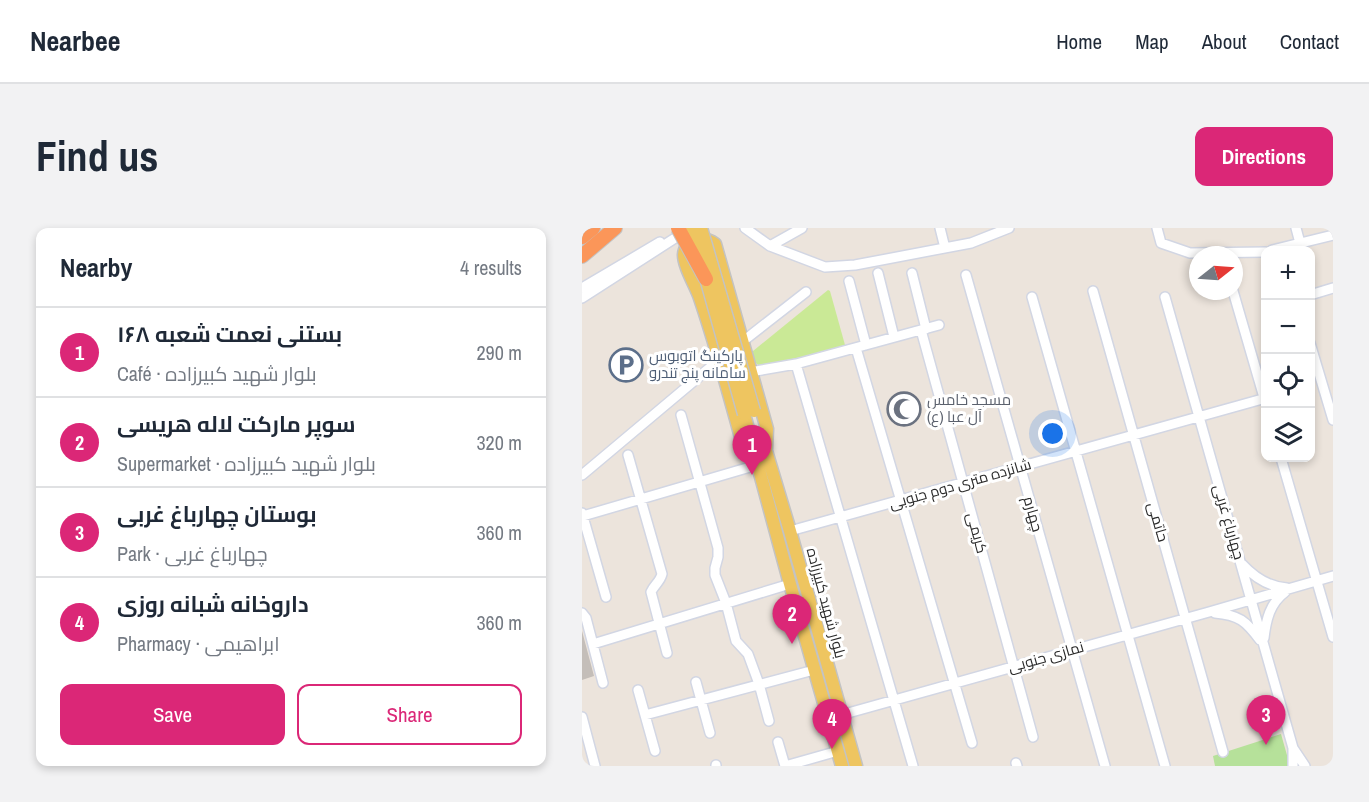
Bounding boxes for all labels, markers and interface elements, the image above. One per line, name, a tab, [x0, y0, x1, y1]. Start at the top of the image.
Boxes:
text: Nearbee	[30, 22, 121, 60]
text: Home	[1056, 27, 1102, 56]
text: Map	[1135, 27, 1169, 56]
text: About	[1202, 27, 1247, 56]
text: Contact	[1280, 27, 1339, 56]
button: Directions	[1195, 127, 1333, 186]
text: Find us	[36, 128, 158, 184]
north arrow	[1189, 246, 1243, 300]
map controls	[1261, 246, 1315, 462]
button: +	[1261, 246, 1315, 300]
text: Nearby	[60, 250, 132, 285]
text: 4 results	[460, 254, 522, 281]
button: −	[1261, 300, 1315, 354]
text: بستنی نعمت شعبه ۱۶۸	[117, 319, 342, 349]
text: 1	[75, 339, 84, 366]
text: 290 m	[476, 339, 522, 366]
place label: پارکینگ اتوبوس سامانه پنج تندرو	[649, 345, 746, 384]
parking icon: پارکینگ اتوبوس سامانه پنج تندرو	[608, 347, 644, 383]
button: locate	[1261, 354, 1315, 408]
text: Café · بلوار شهید کبیرزاده	[117, 360, 317, 387]
place label: مسجد خامس آل عبا (ع)	[927, 389, 1011, 428]
mosque icon: مسجد خامس آل عبا (ع)	[886, 391, 922, 427]
button: layers	[1261, 408, 1315, 462]
text: سوپر مارکت لاله هریسی	[117, 409, 355, 439]
your location	[1038, 419, 1067, 448]
pin: 1	[732, 426, 772, 475]
text: 2	[75, 429, 84, 456]
text: 320 m	[476, 429, 522, 456]
text: Supermarket · بلوار شهید کبیرزاده	[117, 450, 376, 477]
street label: شانزده متری دوم جنوبی	[886, 453, 1033, 514]
street label: چهارباغ غربی	[1208, 482, 1250, 562]
street label: چهارم	[1018, 494, 1049, 534]
text: بوستان چهارباغ غربی	[117, 499, 317, 529]
street label: حاتمی	[1143, 500, 1174, 544]
street label: کریمی	[962, 510, 993, 556]
text: 3	[75, 519, 84, 546]
text: 360 m	[476, 519, 522, 546]
text: Park · چهارباغ غربی	[117, 540, 268, 567]
street label: بلوار شهید کبیرزاده	[802, 545, 851, 660]
text: داروخانه شبانه روزی	[117, 589, 309, 619]
pin: 2	[772, 594, 812, 644]
text: 4	[75, 609, 84, 636]
text: 360 m	[476, 609, 522, 636]
text: Pharmacy · ابراهیمی	[117, 630, 280, 657]
street label: نمازی جنوبی	[1005, 636, 1086, 677]
button: Save	[60, 684, 285, 745]
button: Share	[297, 684, 522, 745]
pin: 3	[1246, 696, 1286, 745]
pin: 4	[812, 700, 852, 749]

